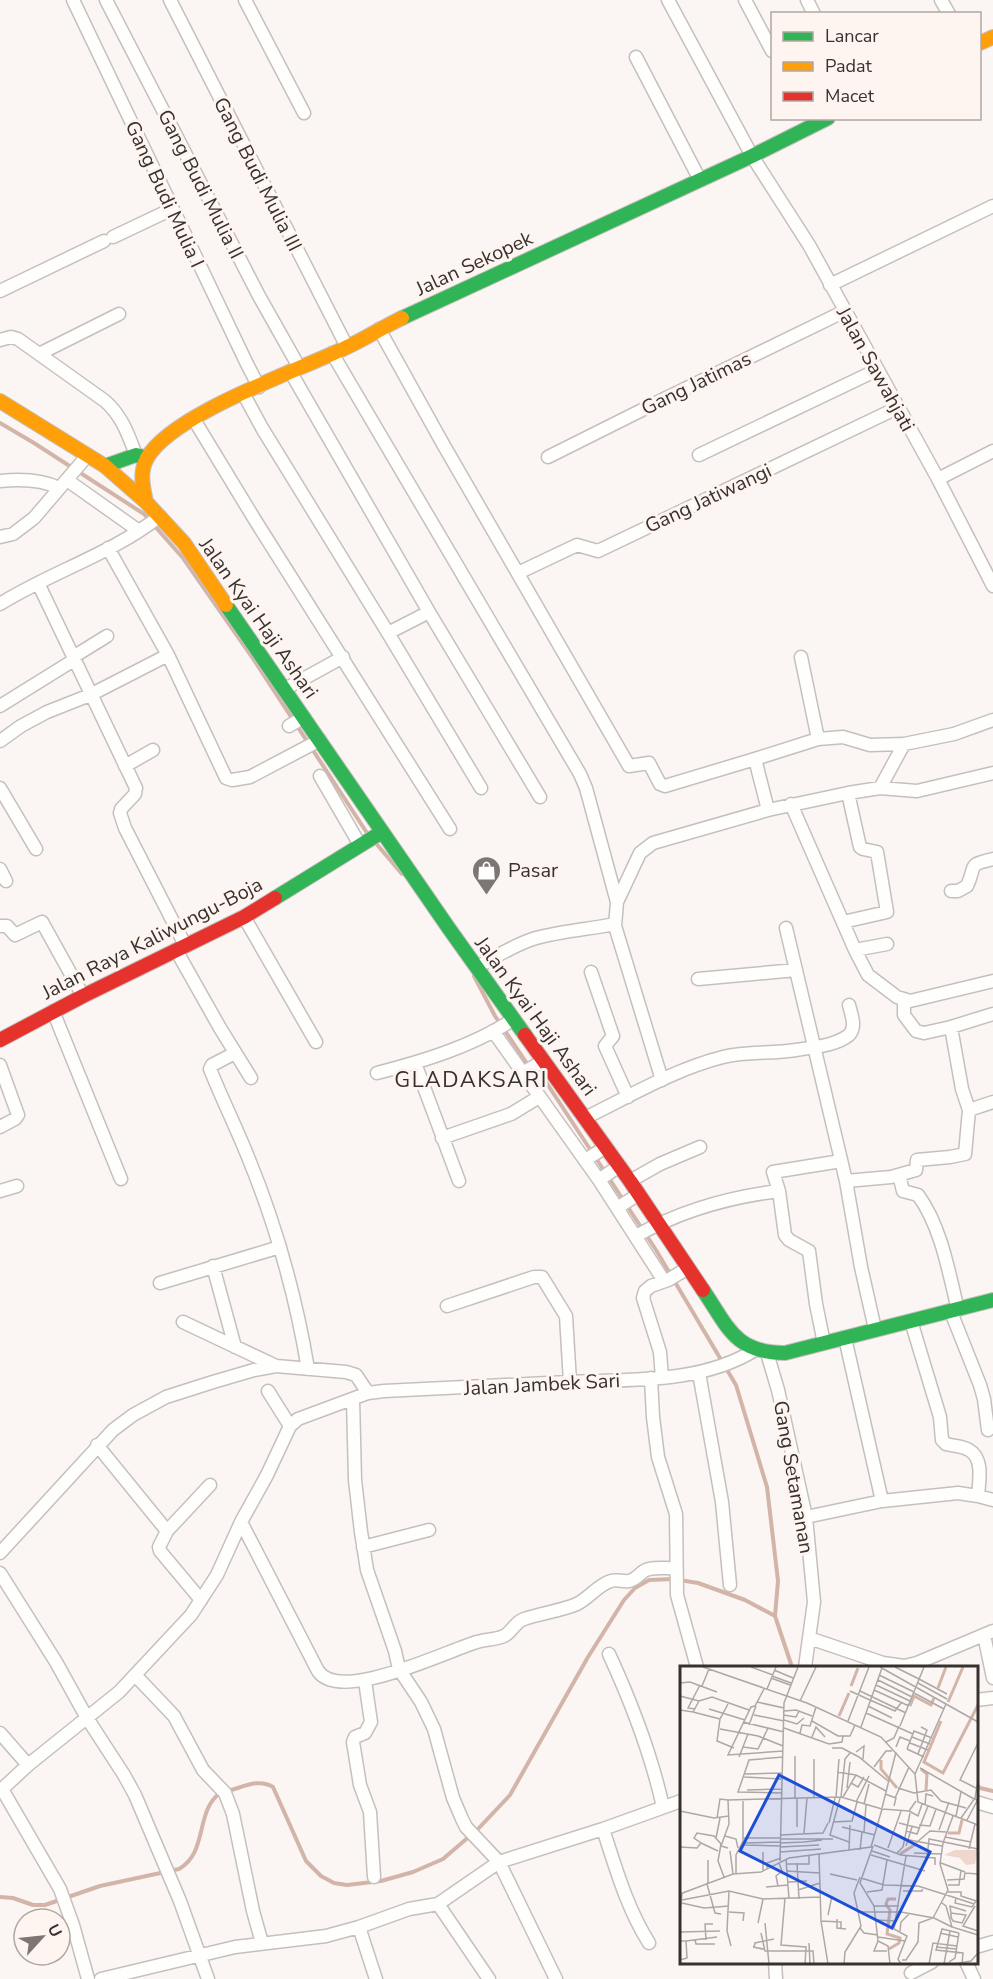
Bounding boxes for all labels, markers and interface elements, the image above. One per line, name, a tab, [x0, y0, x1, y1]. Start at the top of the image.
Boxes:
legend	[771, 12, 981, 120]
text: Lancar	[825, 24, 879, 48]
text: Padat	[825, 54, 873, 78]
text: Macet	[825, 84, 875, 108]
street label: Gang Budi Mulia III	[207, 93, 308, 256]
street label: Gang Budi Mulia II	[153, 105, 249, 263]
street label: Gang Budi Mulia I	[120, 117, 210, 271]
street label: Jalan Sekopek	[410, 224, 538, 303]
street label: Jalan Sawahjati	[830, 301, 921, 436]
street label: Gang Jatimas	[637, 345, 756, 422]
street label: Gang Jatiwangi	[640, 457, 776, 540]
street label: Jalan Kyai Haji Ashari	[192, 532, 324, 704]
shop icon: Pasar	[471, 854, 503, 896]
place label: Pasar	[508, 857, 558, 884]
street label: Jalan Raya Kaliwungu-Boja	[36, 871, 267, 1006]
street label: Jalan Kyai Haji Ashari	[468, 930, 603, 1101]
district label: GLADAKSARI	[394, 1065, 548, 1095]
street label: Jalan Jambek Sari	[462, 1367, 621, 1402]
street label: Gang Setamanan	[767, 1398, 820, 1556]
inset map	[680, 1666, 978, 1964]
north arrow	[12, 1907, 72, 1967]
text: U	[42, 1920, 67, 1941]

